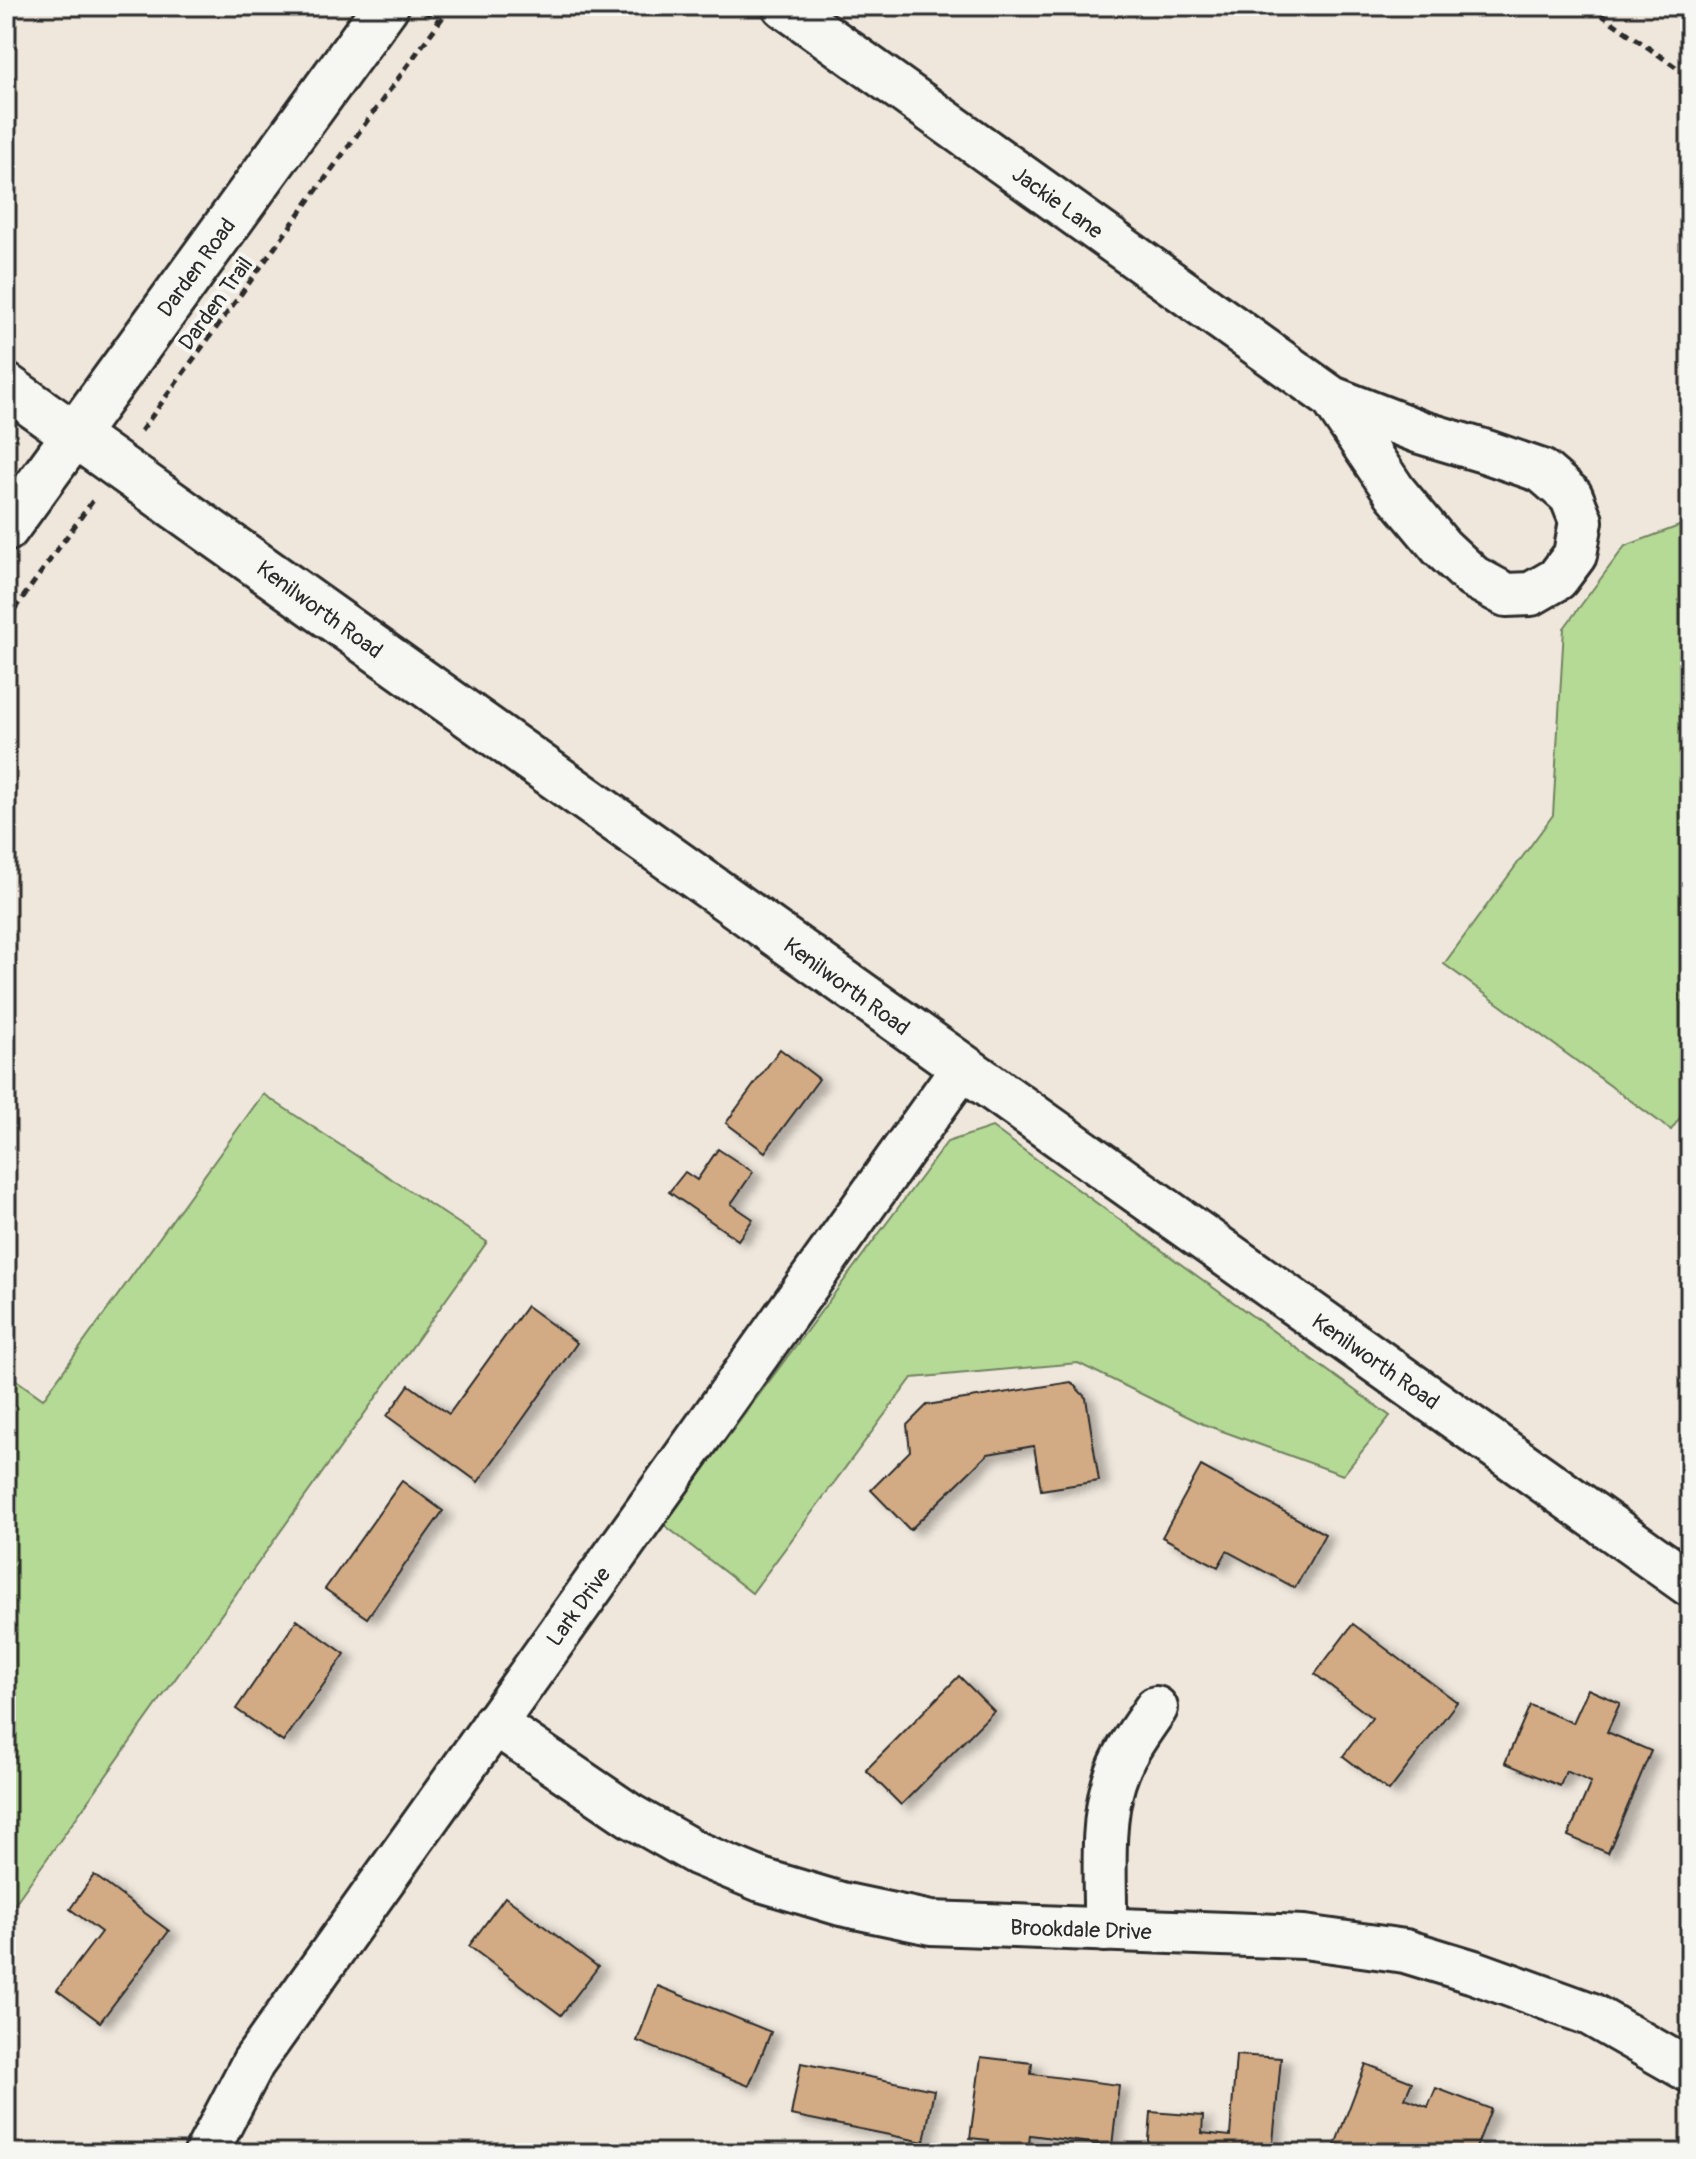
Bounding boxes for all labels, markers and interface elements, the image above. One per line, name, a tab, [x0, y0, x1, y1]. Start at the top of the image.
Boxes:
street label: Jackie Lane	[1006, 160, 1109, 245]
street label: Darden Road	[151, 213, 242, 323]
street label: Darden Trail	[172, 251, 259, 356]
street label: Kenilworth Road	[251, 555, 388, 665]
street label: Kenilworth Road	[778, 932, 915, 1042]
street label: Kenilworth Road	[1306, 1308, 1445, 1416]
street label: Lark Drive	[541, 1561, 617, 1652]
street label: Brookdale Drive	[1010, 1914, 1152, 1946]

